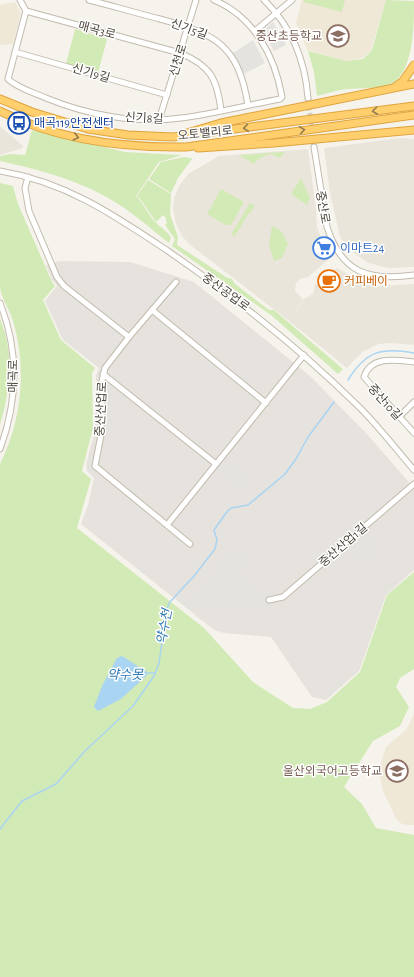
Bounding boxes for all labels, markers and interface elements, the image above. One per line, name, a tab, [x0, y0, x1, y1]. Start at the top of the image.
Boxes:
street label: 신기5길	[169, 17, 209, 41]
street label: 매곡3로	[77, 19, 117, 41]
school or university icon: 중산초등학교	[325, 23, 351, 49]
place label: 중산초등학교	[256, 29, 322, 42]
street label: 신천로	[166, 42, 189, 78]
street label: 신기9길	[71, 62, 111, 84]
one-way arrow	[372, 106, 378, 115]
bus stop icon: 매곡119안전센터	[6, 110, 32, 136]
street label: 신기8길	[124, 111, 164, 125]
place label: 매곡119안전센터	[34, 117, 114, 129]
one-way arrow	[243, 123, 250, 132]
street label: 오토밸리로	[177, 124, 233, 142]
one-way arrow	[299, 126, 306, 135]
one-way arrow	[73, 132, 80, 140]
street label: 중산로	[314, 190, 332, 224]
supermarket icon: 이마트24	[311, 235, 337, 261]
place label: 이마트24	[340, 242, 385, 254]
cafe icon: 커피베이	[316, 268, 342, 294]
street label: 중산공업로	[200, 271, 252, 313]
place label: 커피베이	[344, 275, 388, 287]
street label: 매곡로	[7, 359, 19, 393]
street label: 중산산업로	[94, 381, 108, 437]
street label: 중산10길	[366, 382, 404, 422]
street label: 중산산업1길	[317, 521, 369, 569]
water label: 약수천	[154, 607, 175, 646]
water label: 약수못	[107, 668, 144, 682]
school or university icon: 울산외국어고등학교	[384, 758, 410, 784]
place label: 울산외국어고등학교	[283, 764, 382, 777]

